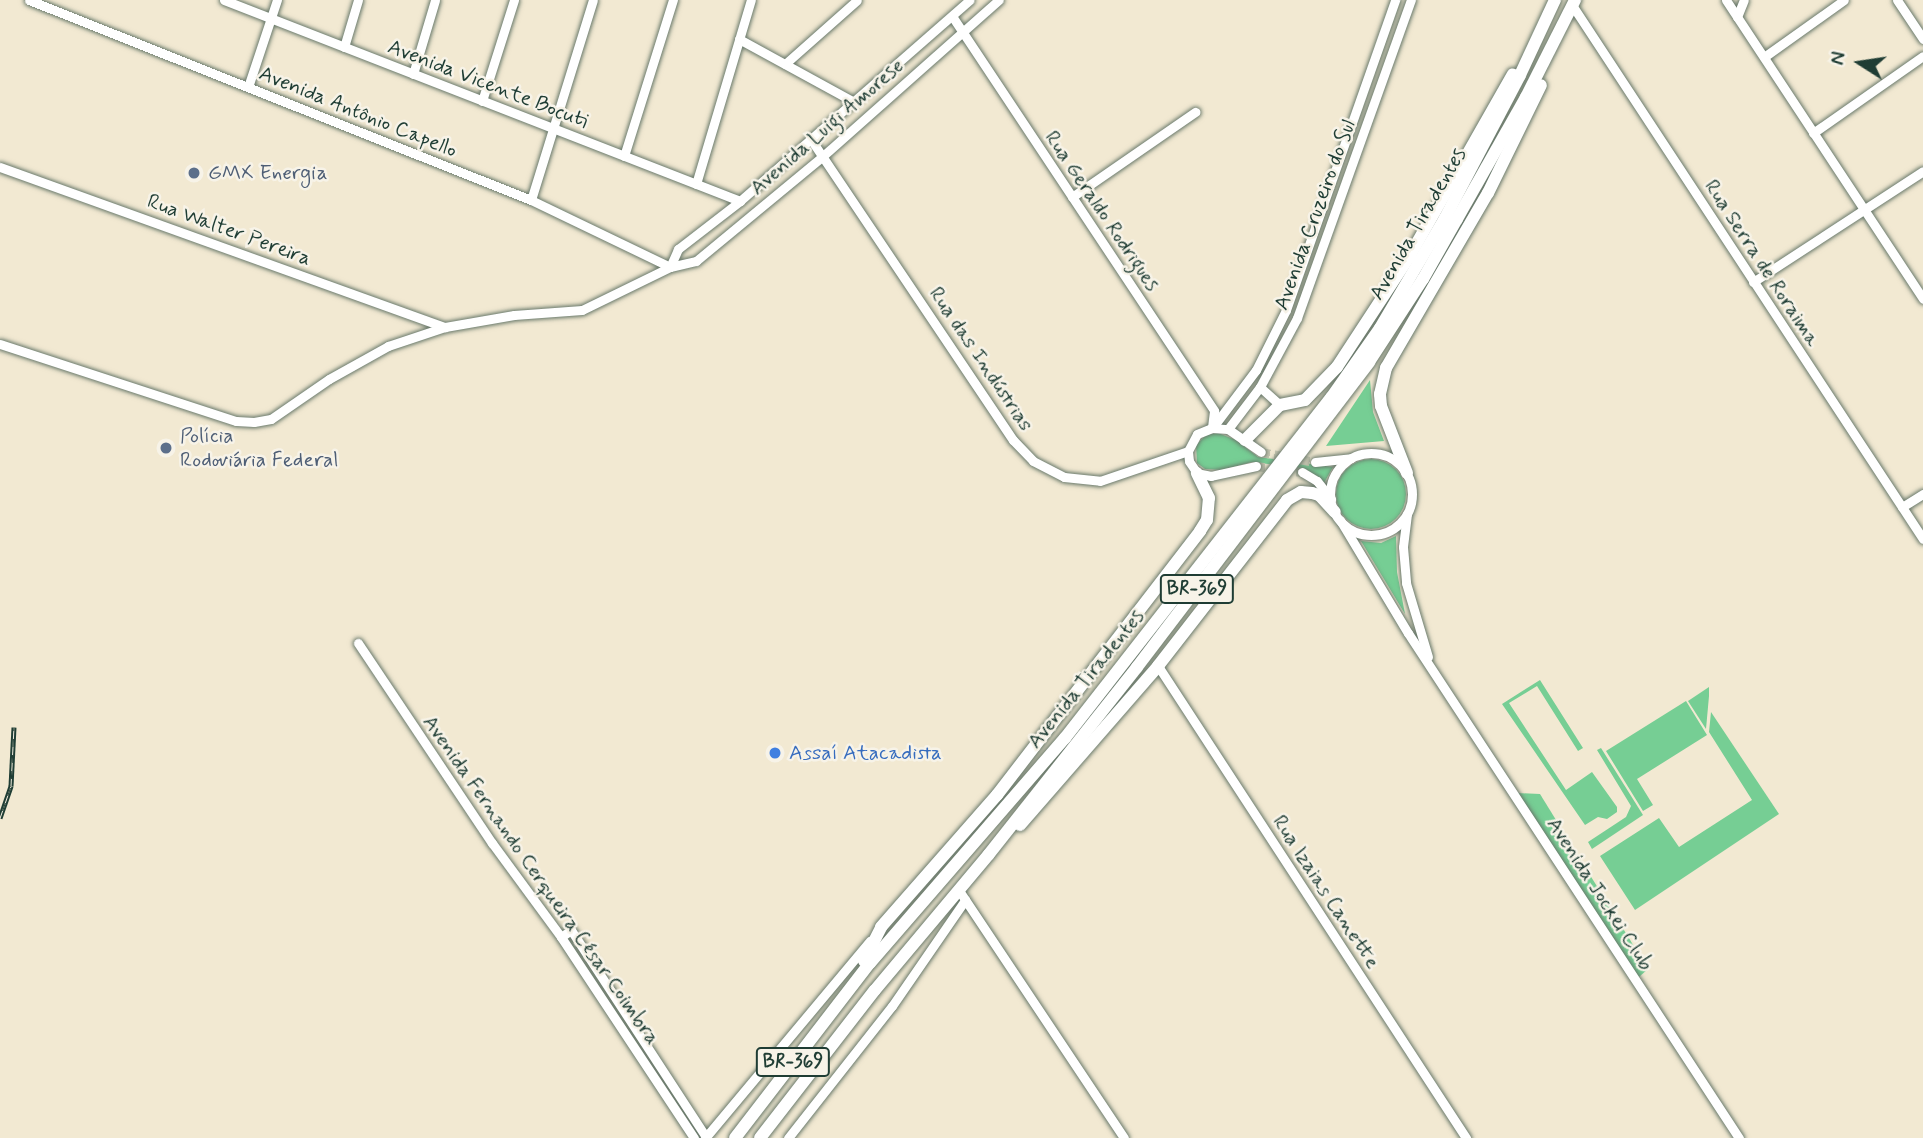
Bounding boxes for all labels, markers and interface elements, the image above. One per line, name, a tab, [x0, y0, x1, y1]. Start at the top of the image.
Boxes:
north arrow	[1825, 28, 1895, 98]
street label: Avenida Vicente Bocuti	[386, 35, 590, 133]
text: N	[1825, 50, 1853, 67]
street label: Avenida Luigi Amorese	[744, 52, 910, 202]
street label: Avenida Antônio Capello	[257, 61, 459, 163]
street label: Avenida Cruzeiro do Sul	[1268, 113, 1362, 317]
street label: Rua Geraldo Rodrigues	[1037, 123, 1167, 299]
street label: Avenida Tiradentes	[1365, 145, 1471, 303]
place label: GMX Energia	[208, 160, 327, 186]
marker: GMX Energia	[186, 165, 202, 181]
street label: Rua Serra de Roraima	[1698, 174, 1826, 352]
street label: Rua Walter Pereira	[145, 189, 313, 271]
street label: Rua das Indústrias	[925, 285, 1037, 433]
place label: Polícia Rodoviária Federal	[180, 423, 340, 473]
marker: Polícia Rodoviária Federal	[158, 440, 174, 456]
road number: BR-369	[1158, 574, 1236, 604]
street label: Avenida Tiradentes	[1024, 606, 1148, 752]
street label: Avenida Fernando Cerqueira César Coimbra	[416, 709, 666, 1051]
place label: Assaí Atacadista	[789, 740, 942, 766]
marker: Assaí Atacadista	[767, 745, 783, 761]
street label: Rua Izaias Canette	[1266, 810, 1386, 974]
street label: Avenida Jockei Club	[1541, 813, 1659, 975]
road number: BR-369	[754, 1046, 832, 1078]

